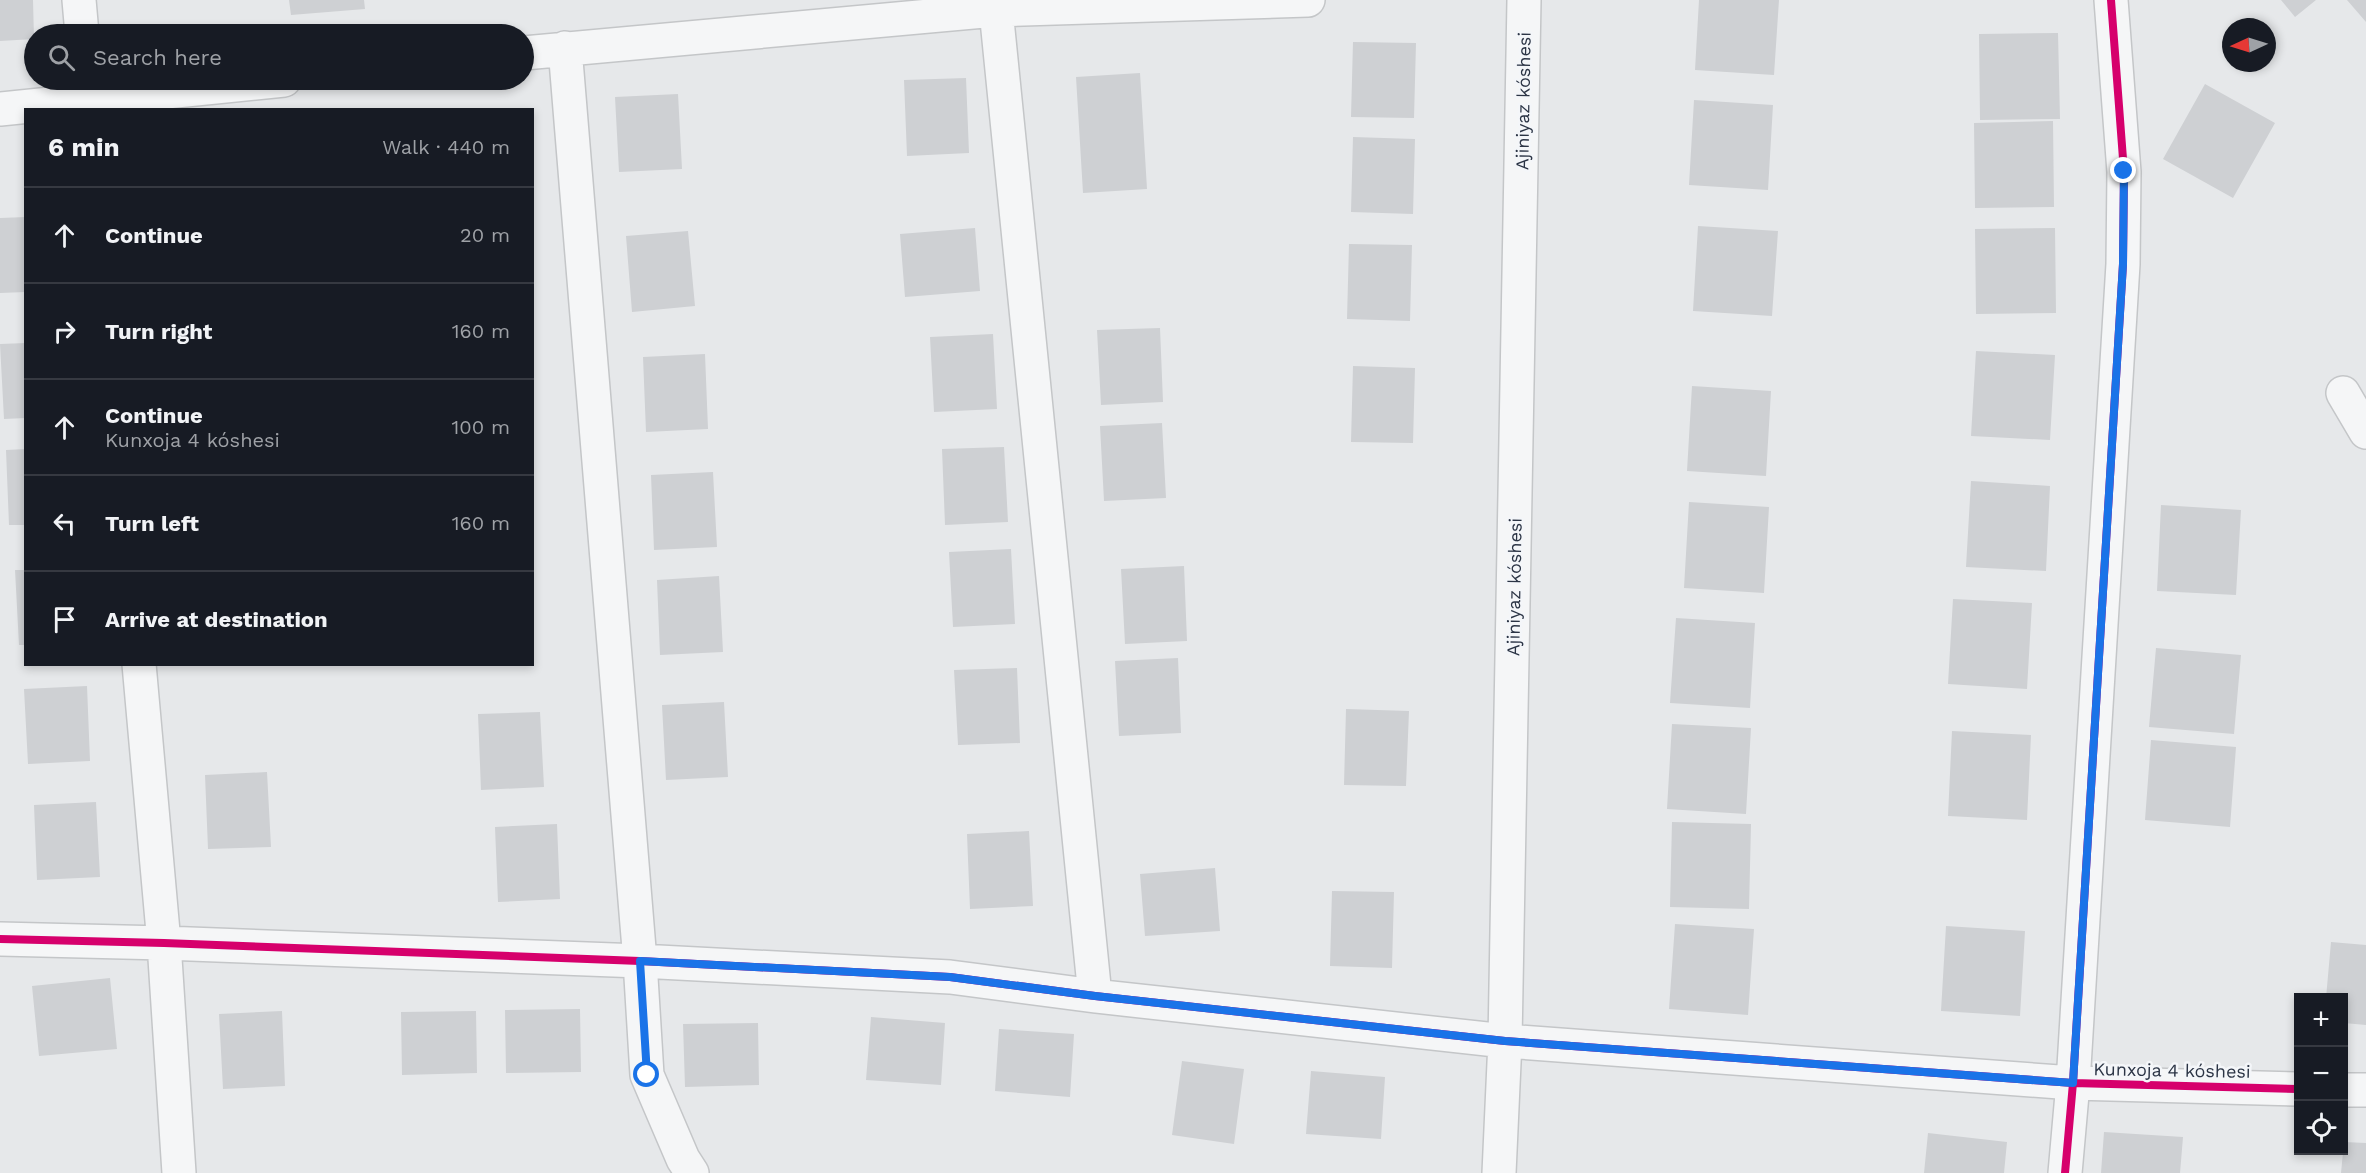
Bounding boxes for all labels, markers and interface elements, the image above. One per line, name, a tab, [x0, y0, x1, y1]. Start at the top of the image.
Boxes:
north arrow	[2222, 18, 2276, 72]
search box	[24, 24, 534, 90]
street label: Ajiniyaz kóshesi	[1511, 32, 1535, 170]
icon: search	[45, 41, 78, 74]
text: Search here	[93, 45, 222, 70]
text: 6 min	[48, 132, 120, 162]
text: Walk · 440 m	[382, 135, 510, 159]
route end	[2110, 157, 2136, 183]
icon: ahead	[48, 219, 81, 252]
text: Continue	[105, 223, 203, 248]
text: 20 m	[460, 223, 510, 247]
icon: right	[48, 315, 81, 348]
text: Turn right	[105, 319, 212, 344]
text: 160 m	[452, 319, 510, 343]
text: Continue	[105, 403, 203, 428]
icon: ahead	[48, 411, 81, 444]
text: 100 m	[451, 415, 510, 439]
text: Kunxoja 4 kóshesi	[105, 428, 280, 452]
icon: left	[48, 507, 81, 540]
text: Turn left	[105, 511, 199, 536]
text: 160 m	[452, 511, 510, 535]
street label: Ajiniyaz kóshesi	[1502, 518, 1526, 656]
icon: arrive	[48, 603, 81, 636]
text: Arrive at destination	[105, 607, 328, 632]
map controls	[2294, 993, 2348, 1155]
button: +	[2294, 993, 2348, 1047]
button: −	[2294, 1047, 2348, 1101]
street label: Kunxoja 4 kóshesi	[2093, 1058, 2251, 1082]
route start	[633, 1061, 659, 1087]
button: locate	[2294, 1101, 2348, 1155]

